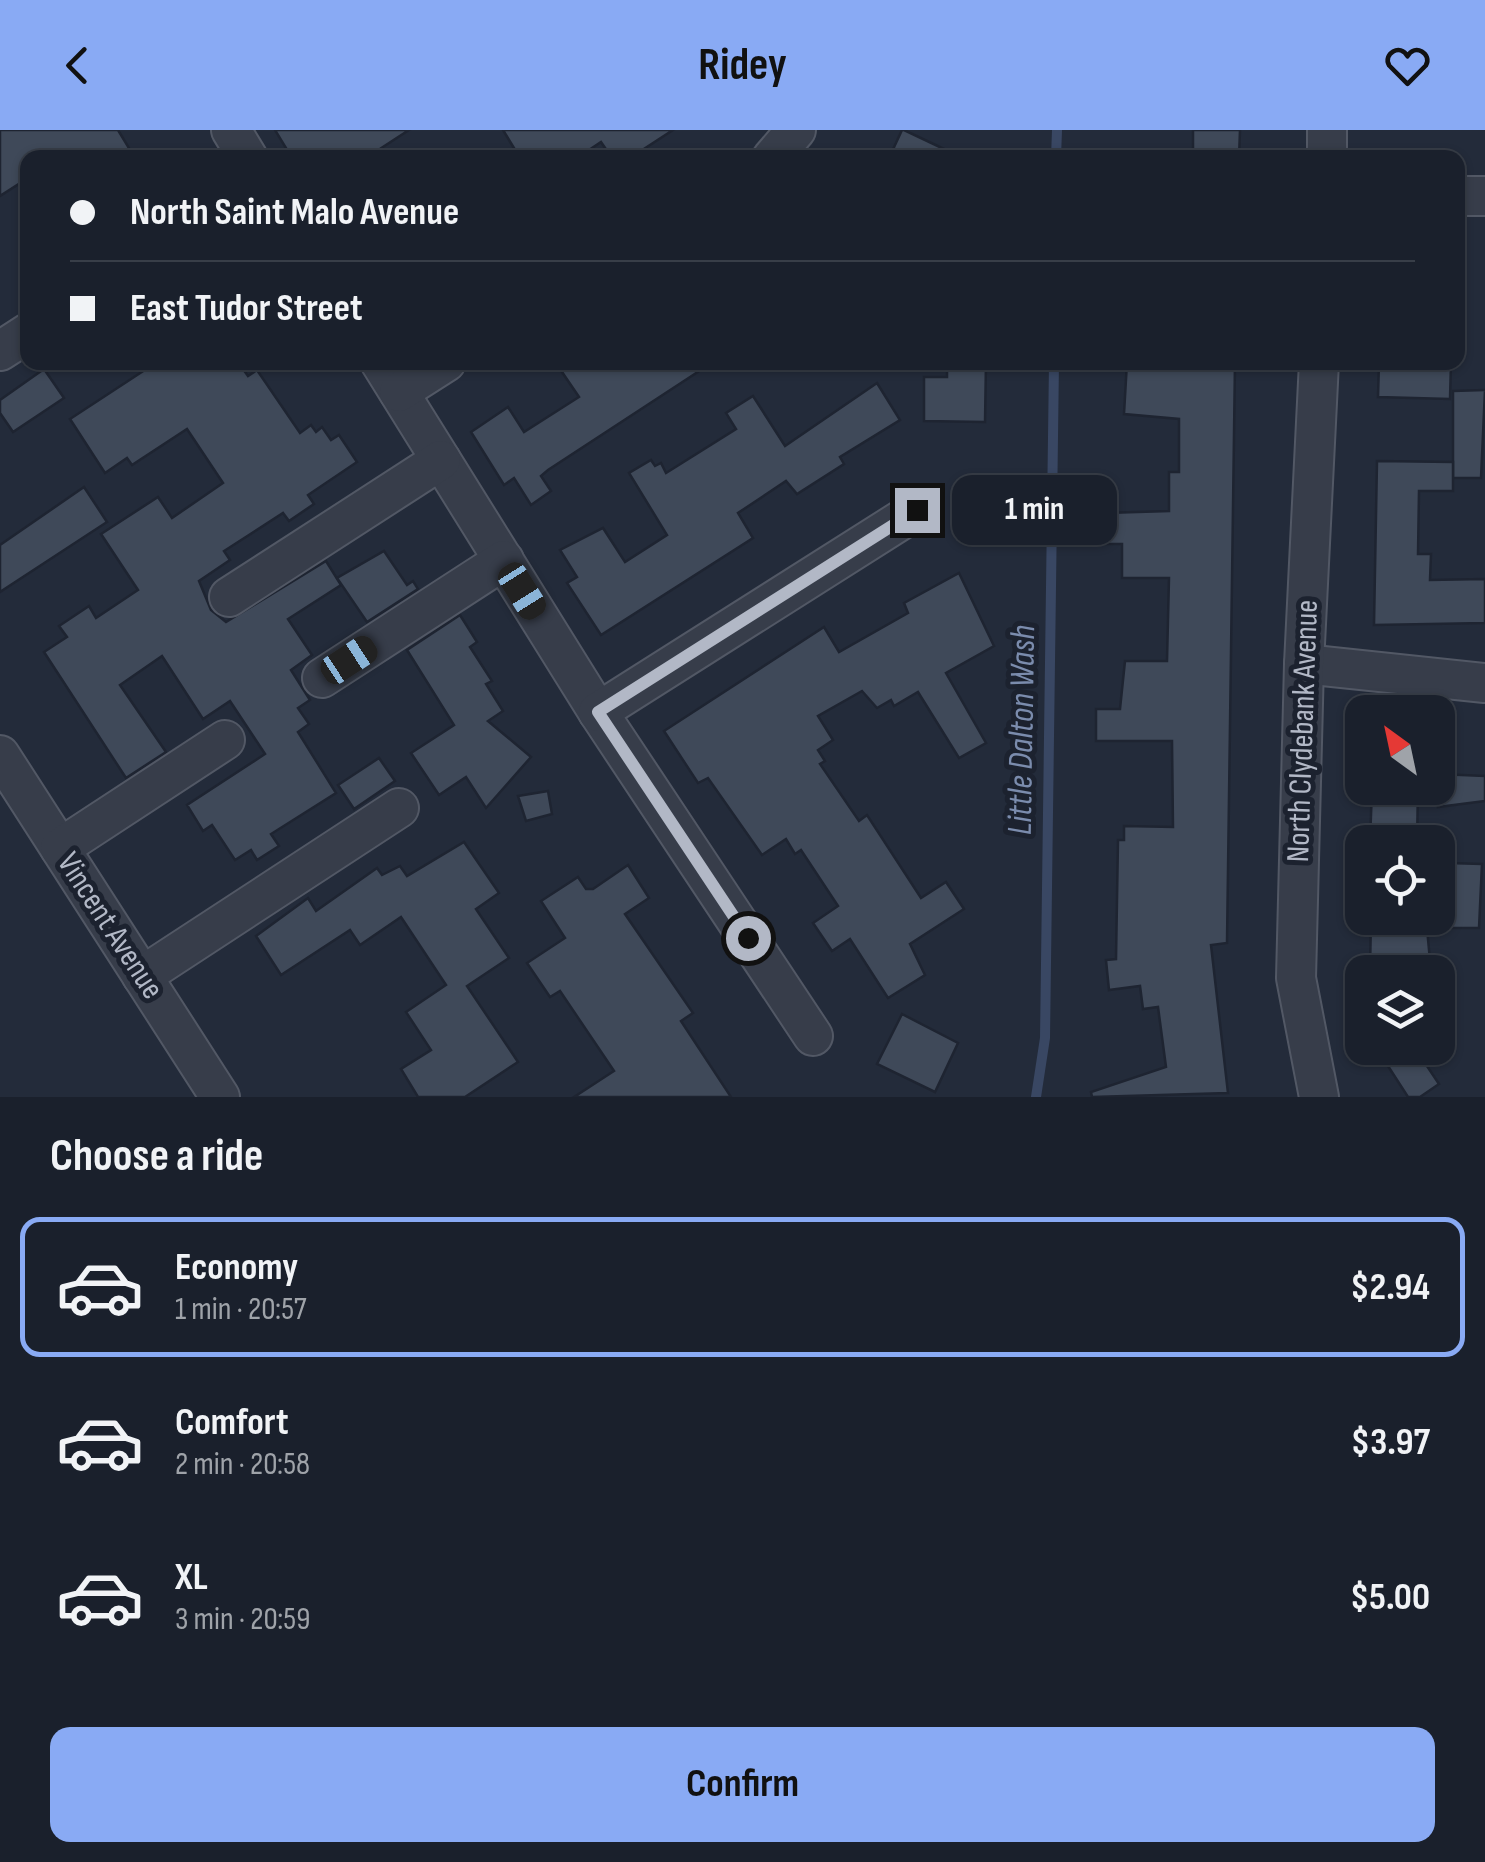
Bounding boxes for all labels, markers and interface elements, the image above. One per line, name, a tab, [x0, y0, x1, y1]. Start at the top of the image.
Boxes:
icon: back	[50, 38, 105, 93]
text: Ridey	[698, 38, 787, 93]
icon: heart	[1380, 38, 1435, 93]
text: North Saint Malo Avenue	[130, 190, 459, 235]
text: East Tudor Street	[130, 286, 363, 331]
callout: 1 min	[952, 475, 1117, 545]
route end	[895, 488, 940, 533]
text: 1 min	[1005, 490, 1064, 529]
car	[493, 558, 551, 624]
street label: North Clydebank Avenue	[1279, 599, 1327, 863]
water label: Little Dalton Wash	[999, 624, 1045, 836]
car	[316, 631, 382, 689]
north arrow	[1345, 695, 1455, 805]
map controls	[1345, 695, 1455, 1065]
button: locate	[1345, 825, 1455, 935]
street label: Vincent Avenue	[48, 846, 172, 1006]
route start	[726, 916, 771, 961]
button: layers	[1345, 955, 1455, 1065]
text: Choose a ride	[50, 1129, 263, 1184]
icon: car	[55, 1242, 145, 1332]
text: Economy	[175, 1245, 298, 1290]
text: $2.94	[1350, 1265, 1430, 1310]
text: 1 min · 20:57	[175, 1290, 307, 1329]
icon: car	[55, 1397, 145, 1487]
text: Comfort	[175, 1400, 289, 1445]
text: $3.97	[1351, 1420, 1430, 1465]
text: 2 min · 20:58	[175, 1445, 310, 1484]
icon: car	[55, 1552, 145, 1642]
text: XL	[175, 1555, 208, 1600]
text: $5.00	[1350, 1575, 1430, 1620]
text: 3 min · 20:59	[175, 1600, 310, 1639]
button: Confirm	[50, 1727, 1435, 1842]

